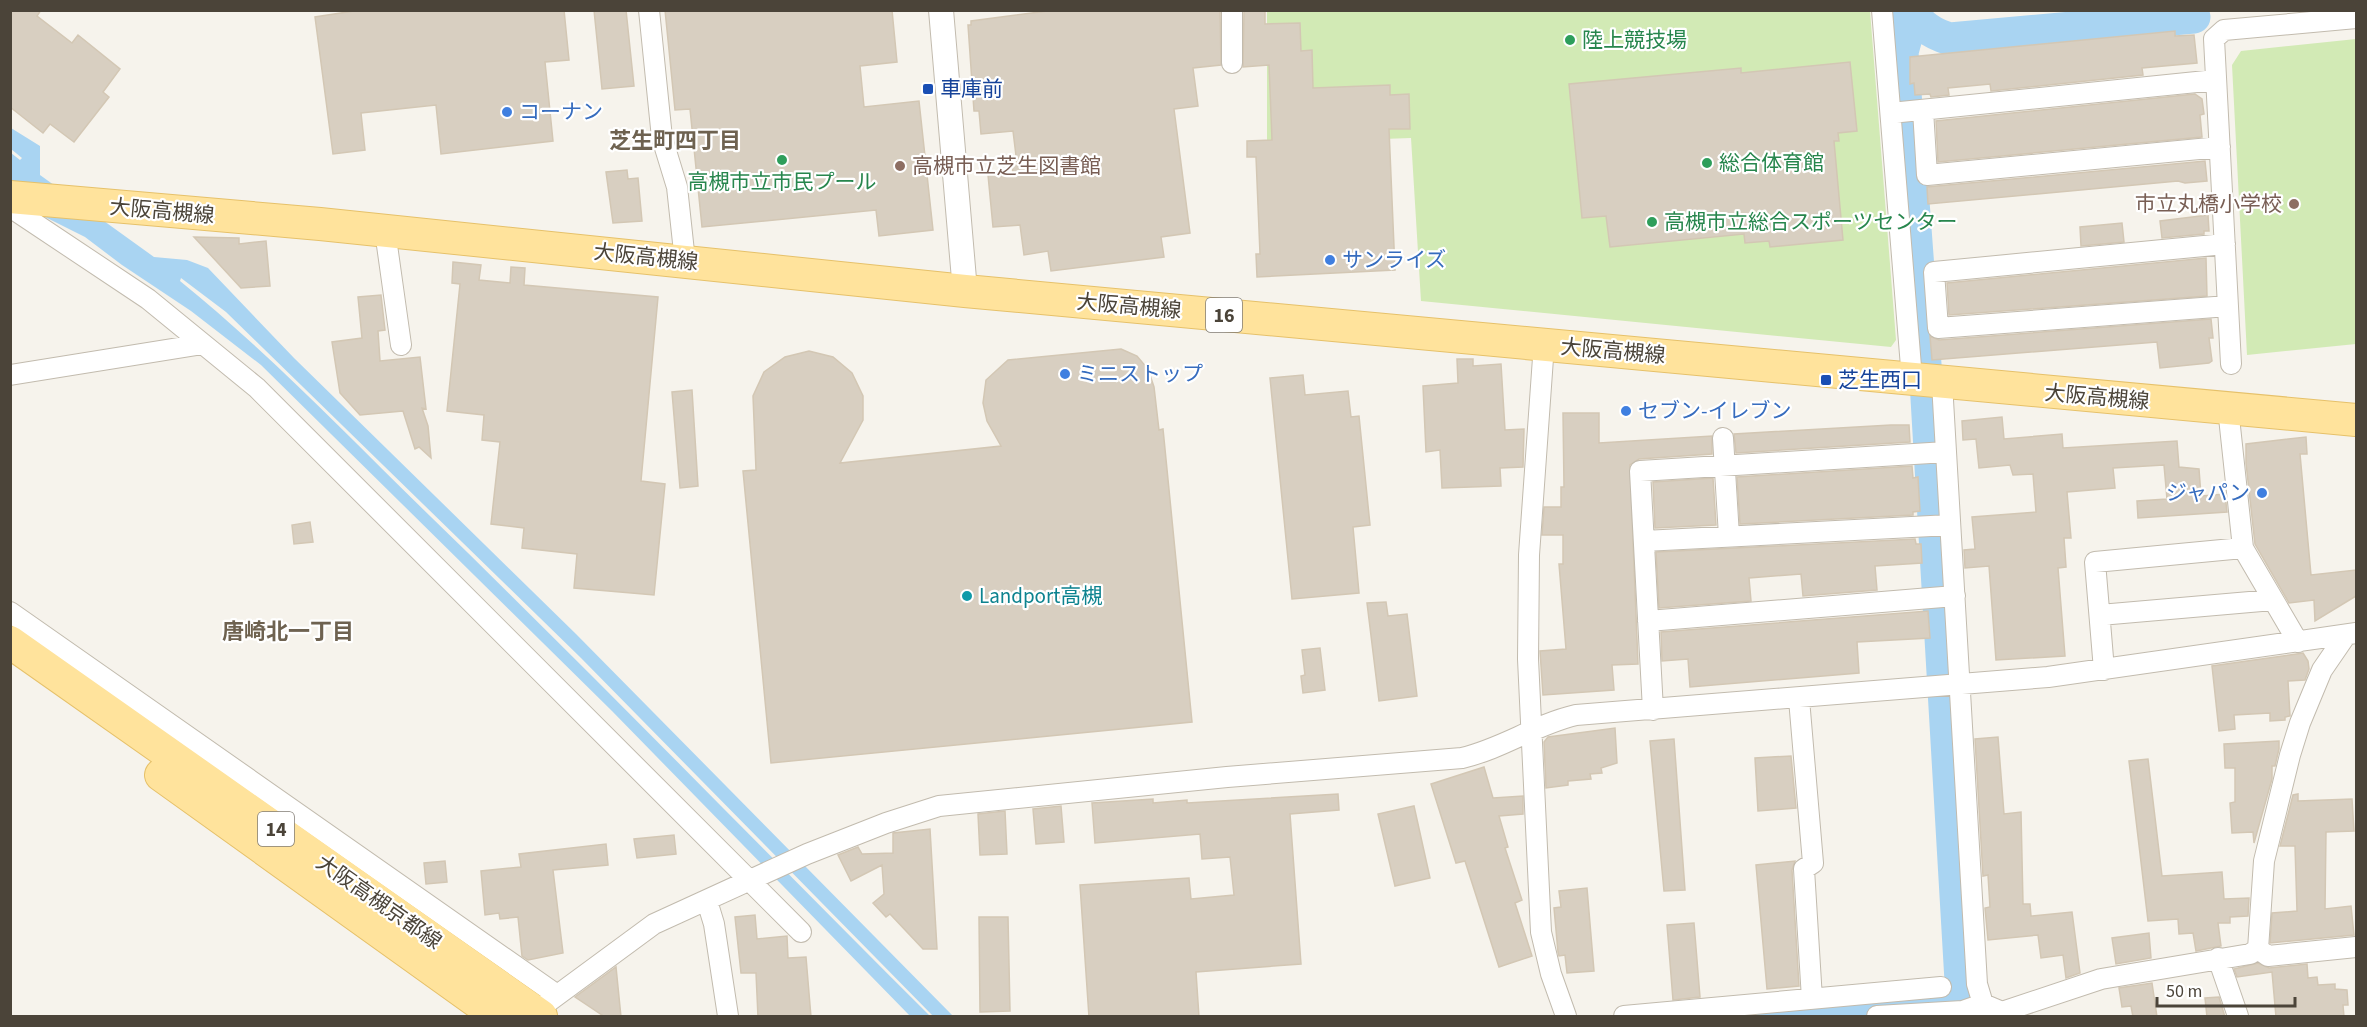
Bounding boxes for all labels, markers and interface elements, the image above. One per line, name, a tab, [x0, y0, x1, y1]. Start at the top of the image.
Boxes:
place label: 陸上競技場	[1582, 25, 1687, 55]
marker: 陸上競技場	[1563, 33, 1577, 47]
place label: 車庫前	[940, 74, 1003, 104]
marker: 車庫前	[921, 82, 935, 96]
place label: コーナン	[519, 97, 603, 127]
marker: コーナン	[500, 105, 514, 119]
district label: 芝生町四丁目	[609, 125, 741, 157]
place label: 総合体育館	[1719, 148, 1824, 178]
place label: 高槻市立芝生図書館	[912, 151, 1101, 181]
marker: 高槻市立市民プール	[775, 153, 789, 167]
marker: 総合体育館	[1700, 156, 1714, 170]
marker: 高槻市立芝生図書館	[893, 159, 907, 173]
place label: 高槻市立市民プール	[688, 167, 877, 197]
place label: 市立丸橋小学校	[2135, 189, 2282, 219]
street label: 大阪高槻線	[108, 191, 216, 231]
marker: 市立丸橋小学校	[2287, 197, 2301, 211]
place label: 高槻市立総合スポーツセンター	[1664, 207, 1958, 237]
marker: 高槻市立総合スポーツセンター	[1645, 215, 1659, 229]
street label: 大阪高槻線	[592, 237, 700, 277]
place label: サンライズ	[1342, 245, 1446, 275]
marker: サンライズ	[1323, 253, 1337, 267]
street label: 大阪高槻線	[1075, 286, 1183, 326]
road number: 16	[1206, 298, 1242, 332]
street label: 大阪高槻線	[1559, 331, 1667, 371]
place label: ミニストップ	[1077, 359, 1203, 389]
place label: 芝生西口	[1838, 365, 1922, 395]
marker: ミニストップ	[1058, 367, 1072, 381]
marker: 芝生西口	[1819, 373, 1833, 387]
street label: 大阪高槻線	[2043, 377, 2151, 417]
place label: セブン-イレブン	[1638, 396, 1792, 426]
marker: セブン-イレブン	[1619, 404, 1633, 418]
place label: ジャパン	[2166, 478, 2250, 508]
marker: ジャパン	[2255, 486, 2269, 500]
place label: Landport高槻	[979, 581, 1102, 611]
marker: Landport高槻	[960, 589, 974, 603]
district label: 唐崎北一丁目	[222, 616, 354, 648]
road number: 14	[258, 812, 294, 846]
street label: 大阪高槻京都線	[310, 848, 448, 956]
scale bar	[2157, 970, 2295, 1008]
text: 50 m	[2166, 979, 2202, 1004]

